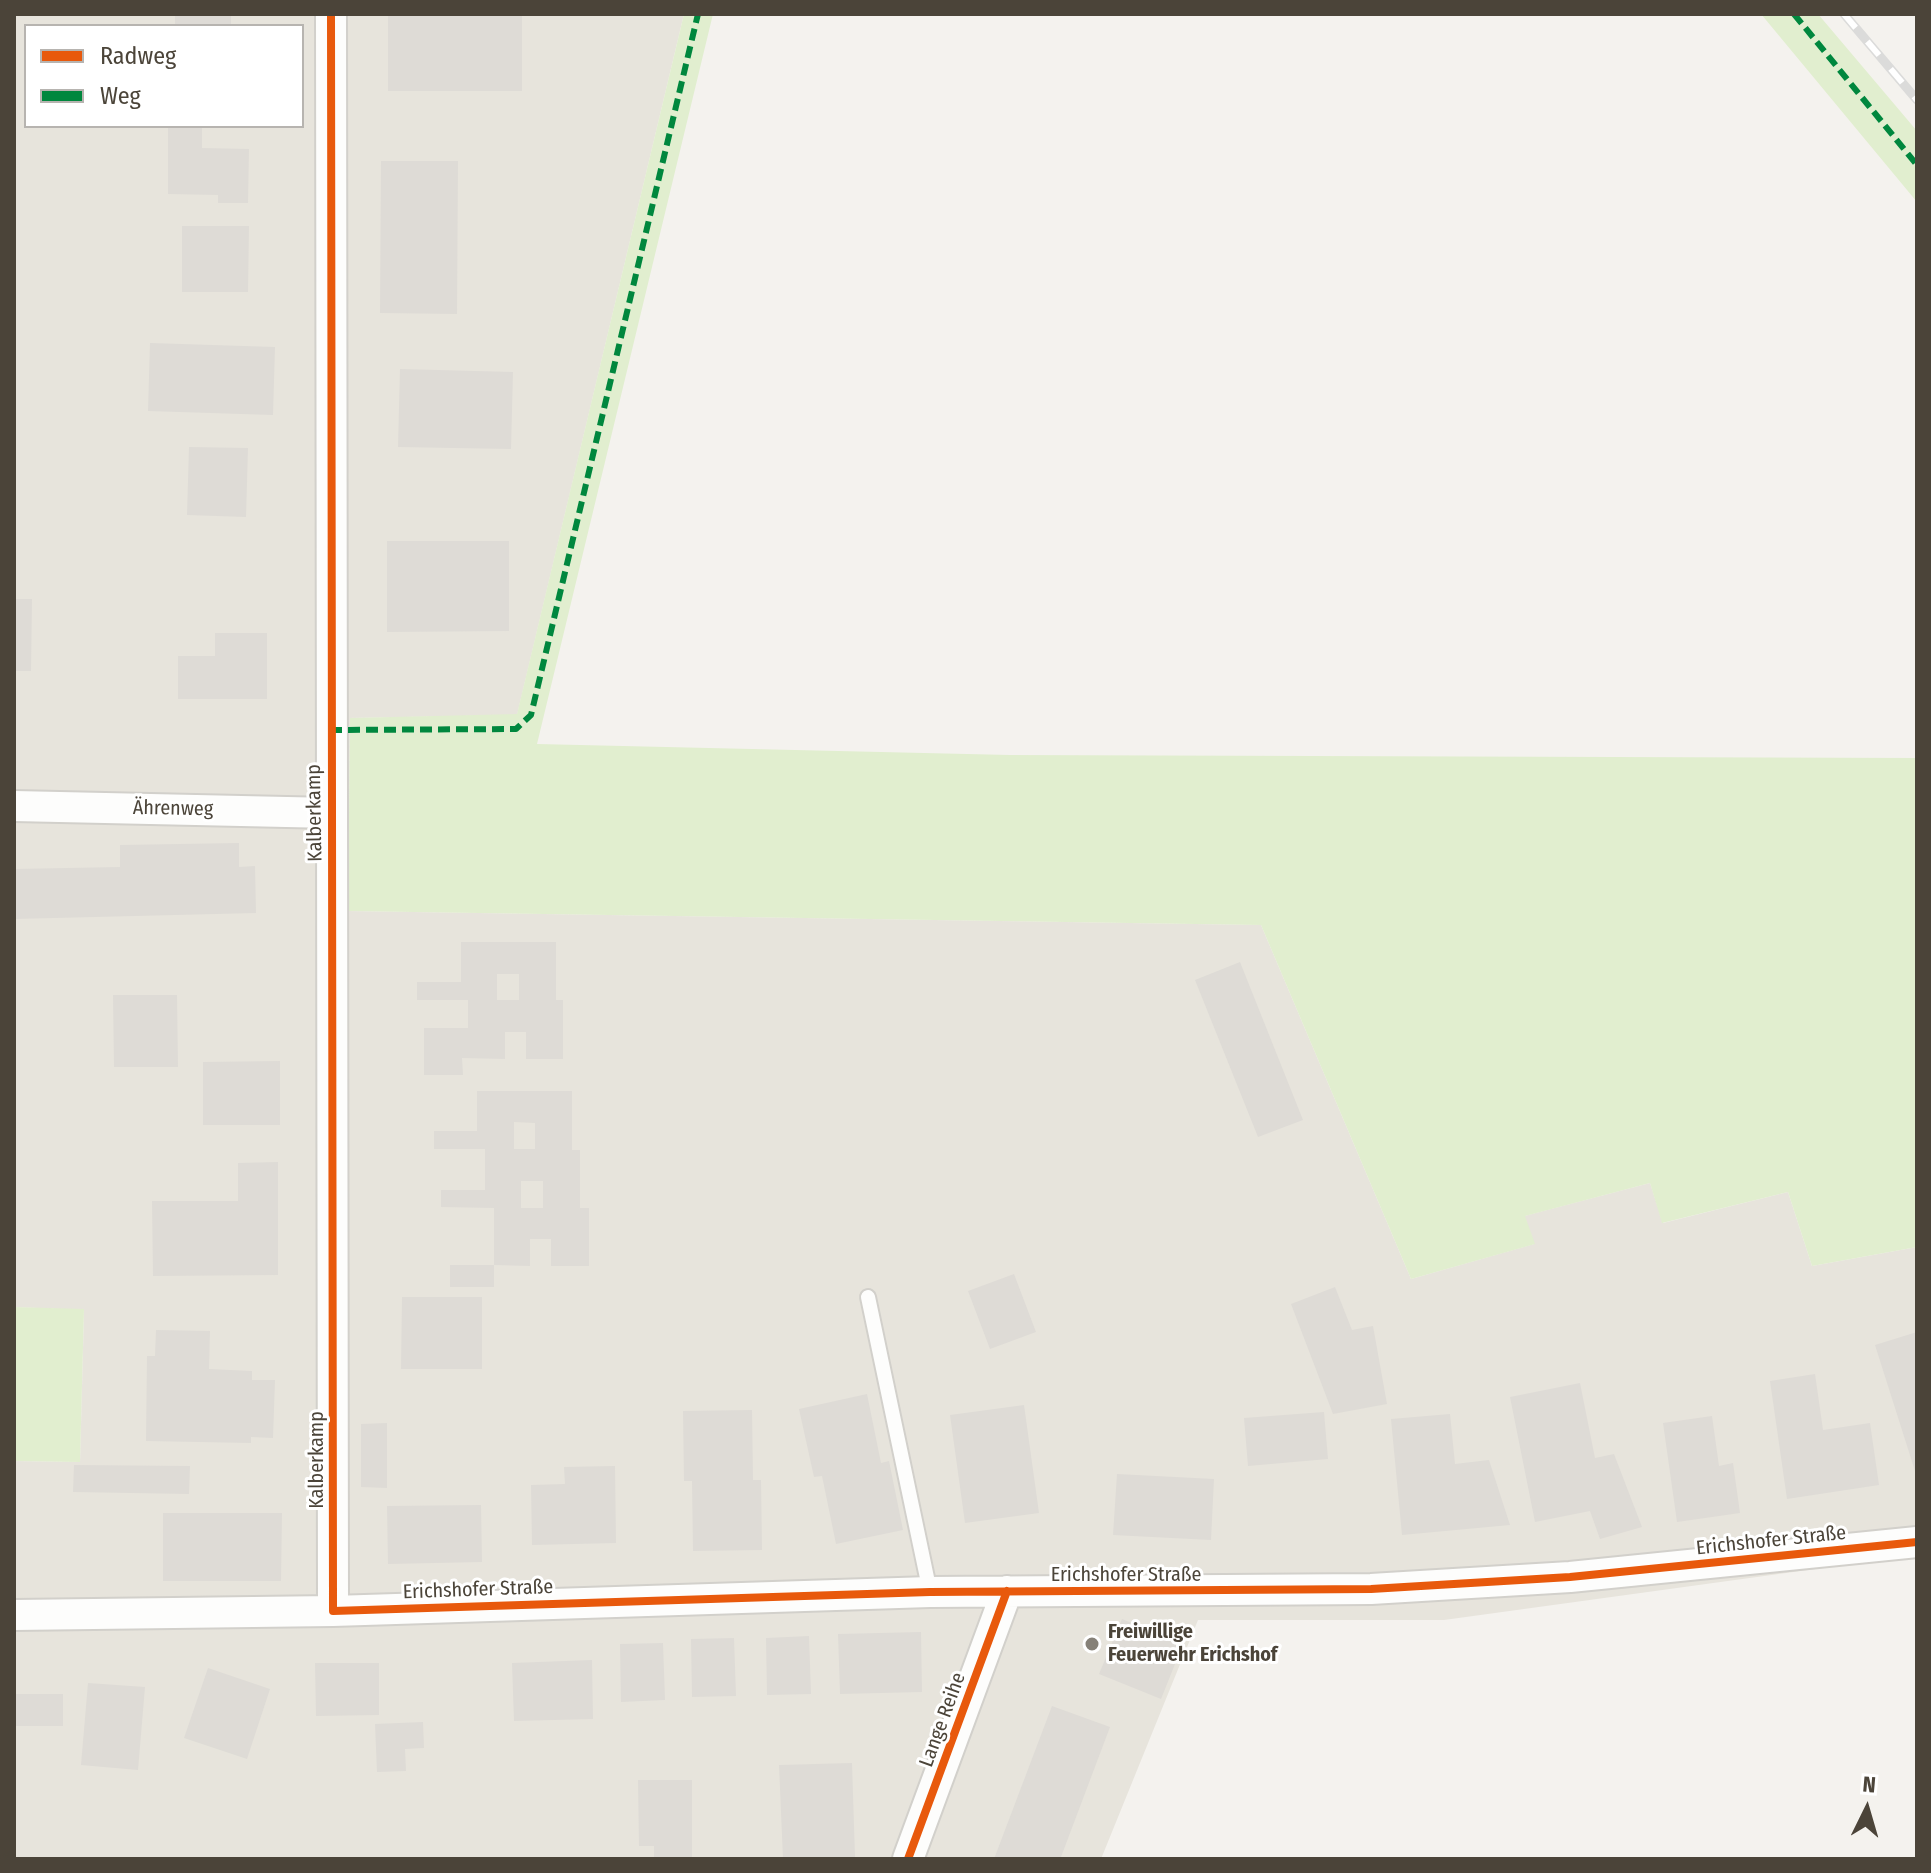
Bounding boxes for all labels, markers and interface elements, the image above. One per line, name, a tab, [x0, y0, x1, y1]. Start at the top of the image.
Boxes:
legend	[24, 24, 304, 128]
text: Radweg	[100, 42, 176, 70]
text: Weg	[100, 82, 141, 110]
street label: Kalberkamp	[302, 764, 328, 862]
street label: Ährenweg	[133, 796, 213, 822]
street label: Kalberkamp	[305, 1411, 329, 1509]
street label: Erichshofer Straße	[1695, 1521, 1847, 1561]
street label: Erichshofer Straße	[1051, 1563, 1201, 1587]
street label: Erichshofer Straße	[402, 1575, 554, 1605]
place label: Freiwillige Feuerwehr Erichshof	[1108, 1620, 1277, 1667]
marker: Freiwillige Feuerwehr Erichshof	[1083, 1635, 1101, 1653]
street label: Lange Reihe	[915, 1670, 971, 1770]
north arrow	[1827, 1769, 1907, 1849]
text: N	[1861, 1771, 1877, 1799]

